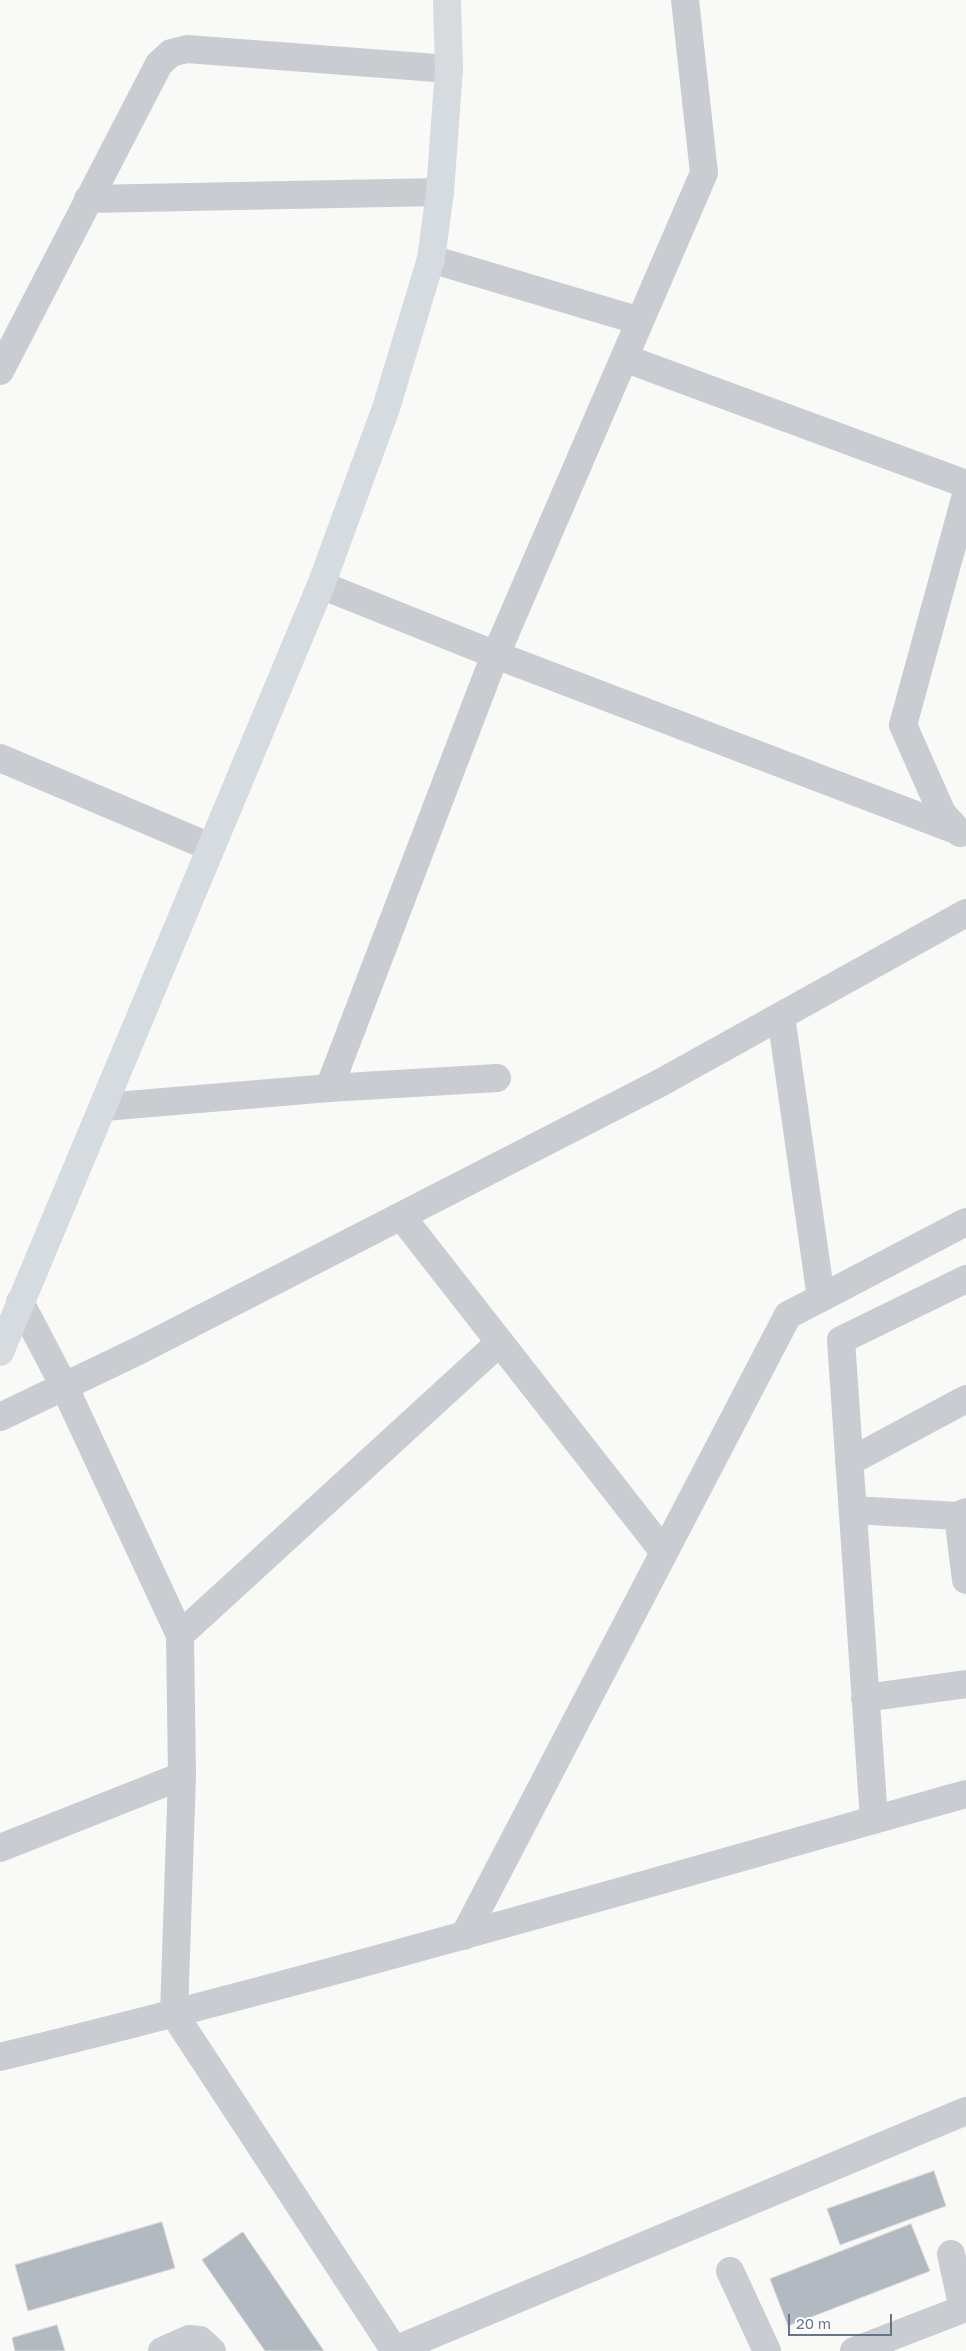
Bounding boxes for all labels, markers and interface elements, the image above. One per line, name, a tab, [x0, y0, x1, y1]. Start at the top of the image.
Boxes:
scale bar	[791, 2304, 895, 2336]
text: 20 m	[796, 2314, 831, 2332]

